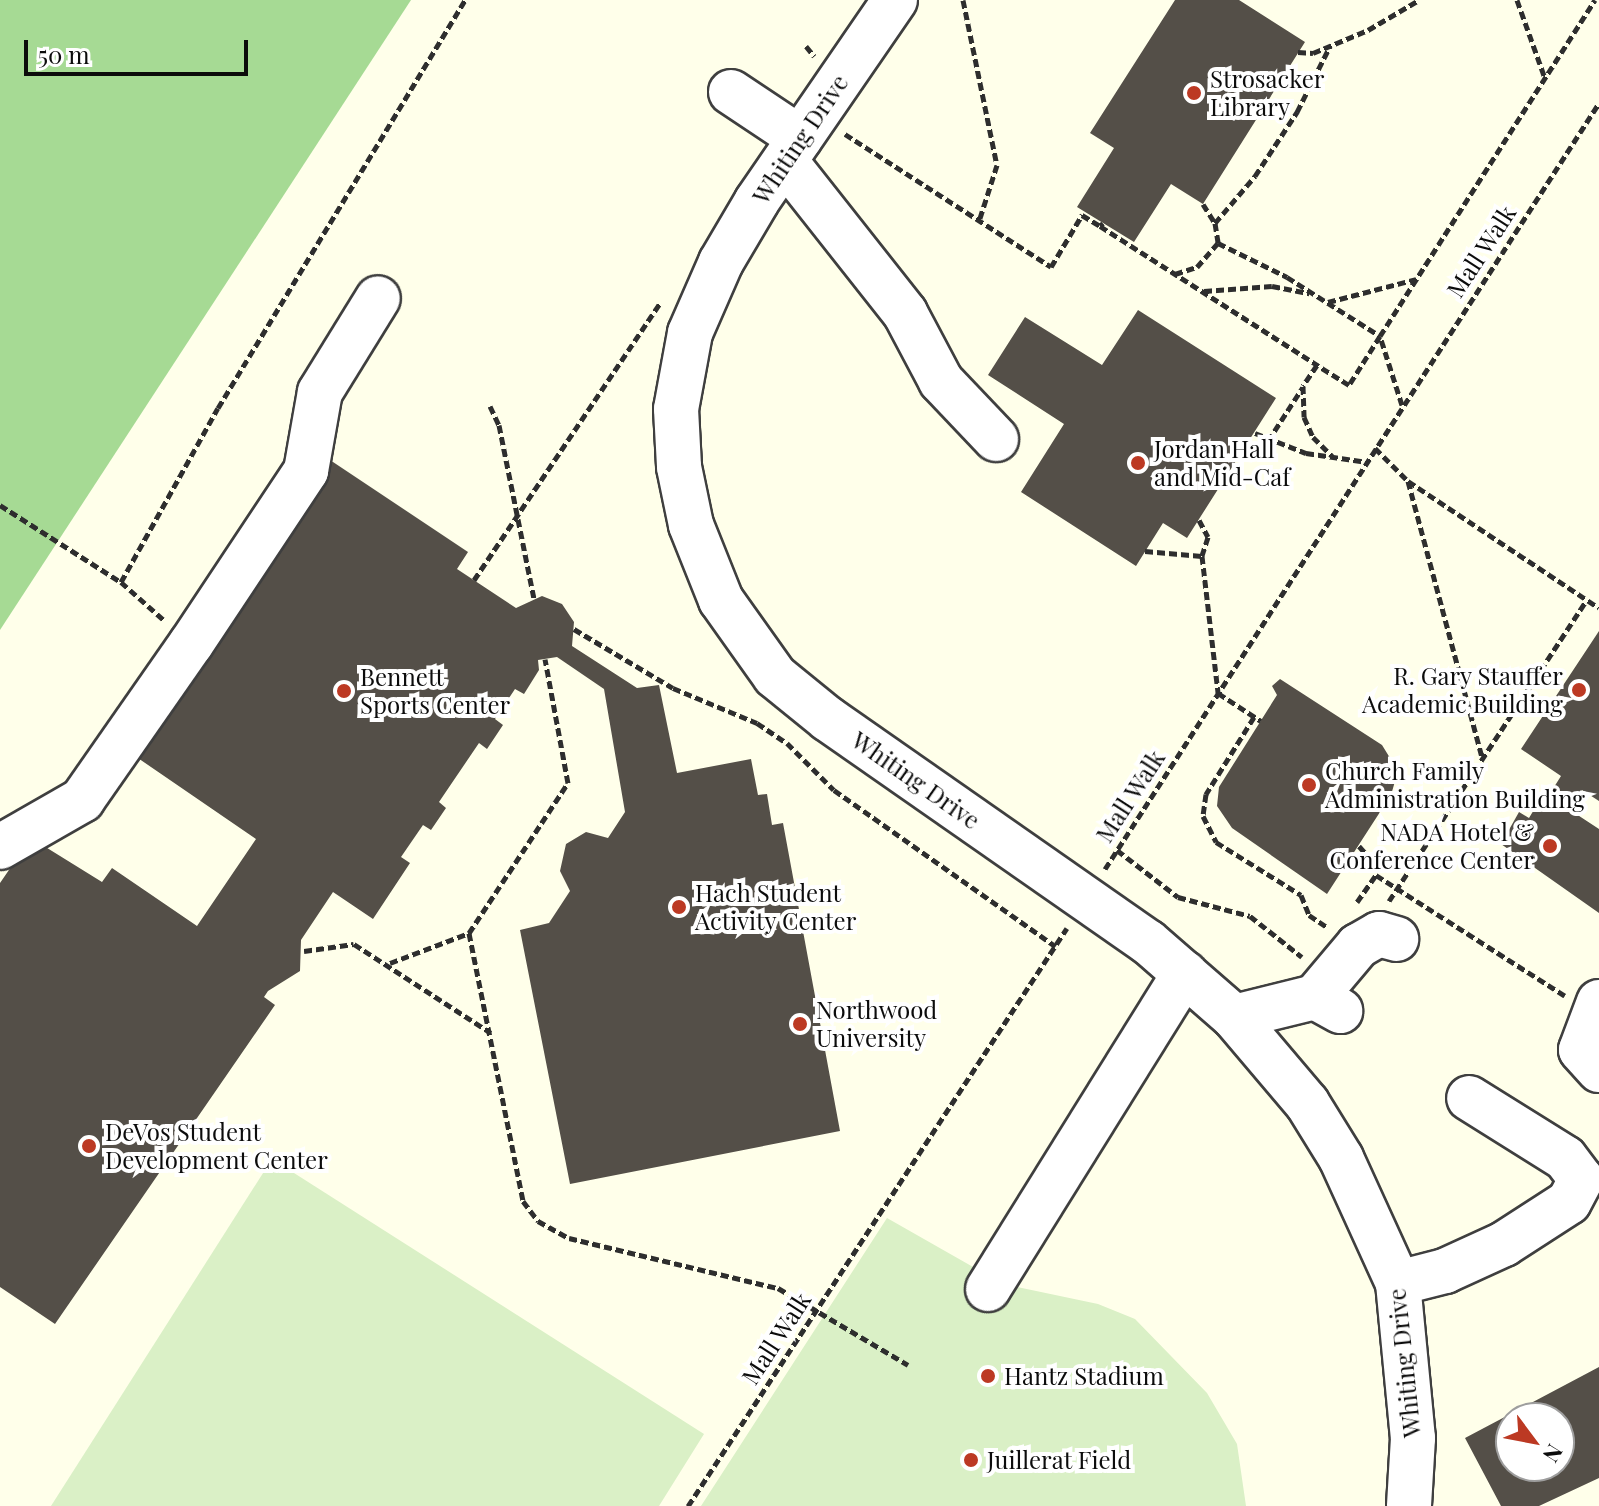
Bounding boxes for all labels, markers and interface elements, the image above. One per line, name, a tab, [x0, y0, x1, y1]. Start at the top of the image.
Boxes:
scale bar	[28, 24, 252, 74]
text: 50 m	[38, 38, 90, 70]
place label: Strosacker Library	[1210, 65, 1325, 121]
street label: Whiting Drive	[746, 69, 854, 209]
marker: Strosacker Library	[1185, 84, 1203, 102]
street label: Mall Walk	[1440, 199, 1522, 303]
place label: Jordan Hall and Mid-Caf	[1154, 435, 1290, 491]
marker: Jordan Hall and Mid-Caf	[1129, 454, 1147, 472]
place label: R. Gary Stauffer Academic Building	[1362, 662, 1563, 718]
place label: Bennett Sports Center	[360, 663, 510, 719]
marker: R. Gary Stauffer Academic Building	[1570, 681, 1588, 699]
marker: Bennett Sports Center	[335, 682, 353, 700]
street label: Whiting Drive	[846, 725, 986, 835]
street label: Mall Walk	[1089, 744, 1171, 848]
place label: Church Family Administration Building	[1325, 757, 1585, 813]
marker: Church Family Administration Building	[1300, 776, 1318, 794]
place label: NADA Hotel & Conference Center	[1330, 818, 1534, 874]
marker: NADA Hotel & Conference Center	[1541, 837, 1559, 855]
place label: Hach Student Activity Center	[695, 879, 857, 935]
marker: Hach Student Activity Center	[670, 898, 688, 916]
place label: Northwood University	[816, 996, 937, 1052]
marker: Northwood University	[791, 1015, 809, 1033]
place label: DeVos Student Development Center	[105, 1118, 328, 1174]
marker: DeVos Student Development Center	[80, 1137, 98, 1155]
street label: Mall Walk	[735, 1286, 817, 1390]
street label: Whiting Drive	[1382, 1287, 1426, 1439]
place label: Hantz Stadium	[1004, 1362, 1164, 1390]
marker: Hantz Stadium	[979, 1367, 997, 1385]
north arrow	[1495, 1402, 1575, 1482]
text: N	[1537, 1439, 1571, 1468]
place label: Juillerat Field	[987, 1446, 1132, 1474]
marker: Juillerat Field	[962, 1451, 980, 1469]

